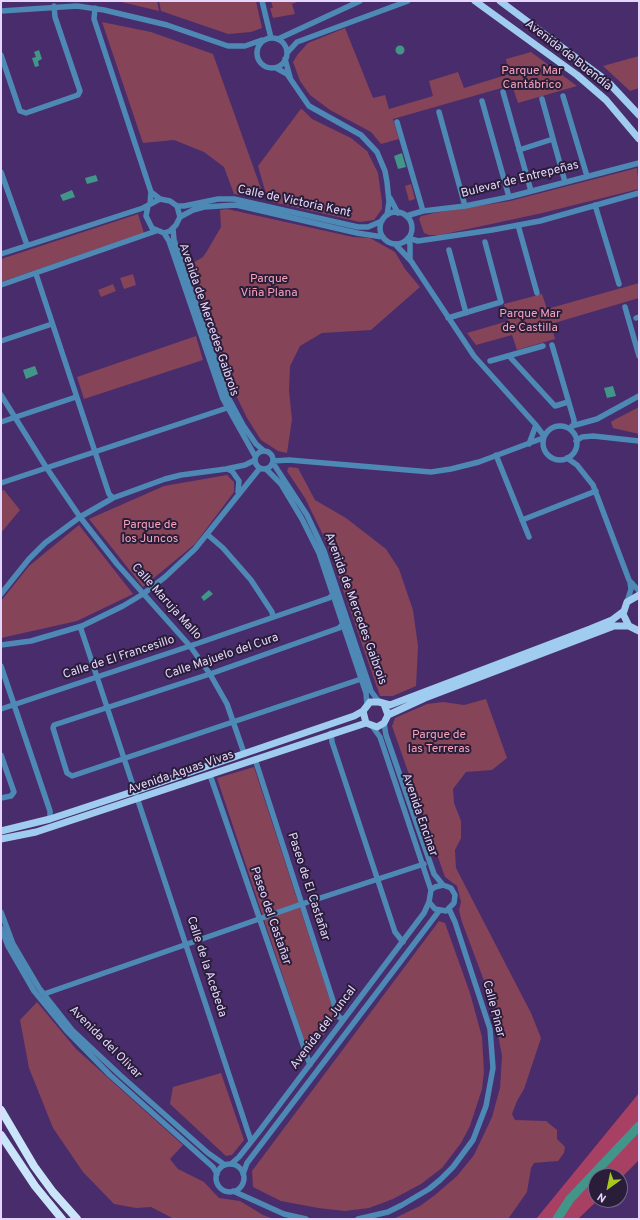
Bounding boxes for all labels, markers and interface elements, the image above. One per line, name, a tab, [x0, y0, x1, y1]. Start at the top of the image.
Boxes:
street label: Avenida de Buendía	[522, 18, 614, 94]
park label: Parque Mar Cantábrico	[501, 65, 563, 93]
street label: Bulevar de Entrepeñas	[460, 158, 580, 202]
street label: Calle de Victoria Kent	[236, 183, 352, 221]
street label: Avenida de Mercedes Gaibrois	[175, 242, 241, 398]
park label: Parque Viña Plana	[240, 273, 298, 301]
park label: Parque Mar de Castilla	[499, 308, 561, 336]
park label: Parque de los Juncos	[122, 519, 178, 547]
street label: Avenida de Mercedes Gaibrois	[321, 531, 389, 687]
street label: Calle Maruja Mallo	[128, 561, 204, 643]
street label: Calle Majuelo del Cura	[163, 631, 281, 683]
street label: Calle de El Francesillo	[61, 633, 177, 683]
park label: Parque de las Terreras	[408, 729, 470, 757]
street label: Avenida Aguas Vivas	[126, 748, 236, 798]
street label: Avenida Encinar	[398, 772, 440, 858]
street label: Paseo de El Castañar	[284, 831, 332, 943]
street label: Paseo del Castañar	[246, 865, 294, 967]
street label: Calle de la Acebeda	[183, 915, 229, 1019]
street label: Calle Pinar	[479, 979, 507, 1039]
street label: Avenida del Juncal	[288, 983, 360, 1073]
street label: Avenida del Olivar	[66, 1004, 144, 1082]
north arrow	[588, 1168, 628, 1208]
text: N	[595, 1189, 609, 1205]

